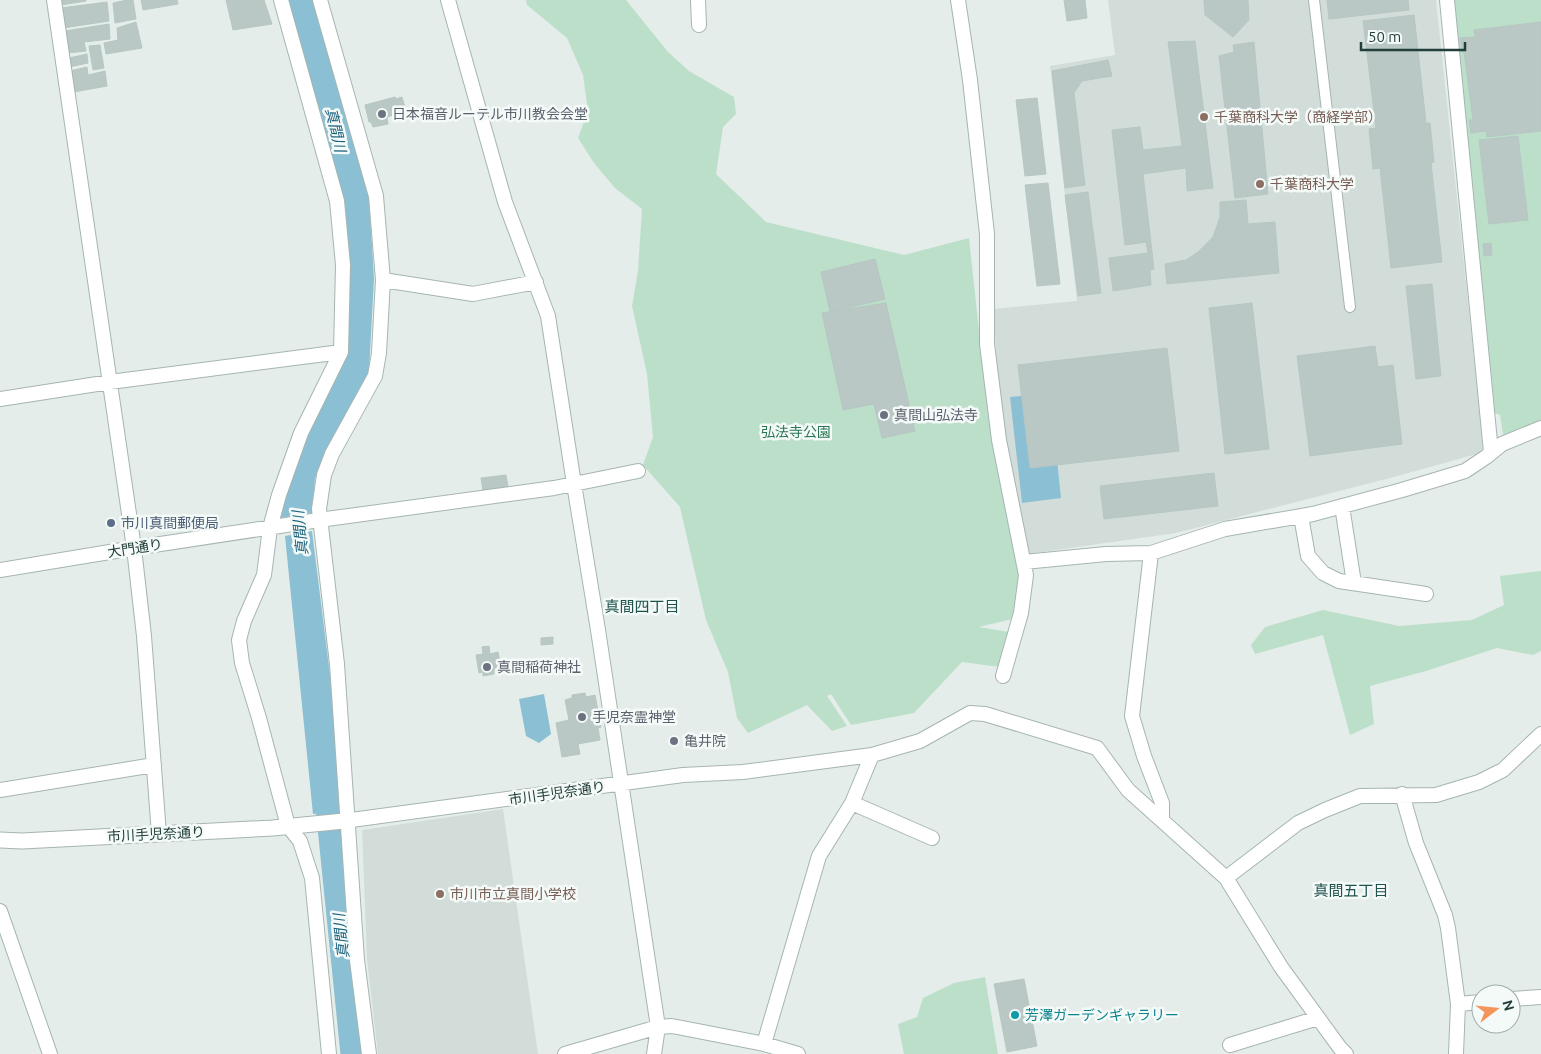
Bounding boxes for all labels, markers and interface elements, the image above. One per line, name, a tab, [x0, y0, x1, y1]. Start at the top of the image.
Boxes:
scale bar	[1361, 20, 1465, 52]
text: 50 m	[1368, 28, 1401, 45]
water label: 真間川	[323, 106, 350, 156]
place label: 日本福音ルーテル市川教会会堂	[392, 106, 588, 122]
marker: 日本福音ルーテル市川教会会堂	[376, 108, 388, 120]
place label: 千葉商科大学（商経学部）	[1214, 109, 1382, 125]
marker: 千葉商科大学（商経学部）	[1198, 111, 1210, 123]
place label: 千葉商科大学	[1270, 176, 1354, 192]
marker: 千葉商科大学	[1254, 178, 1266, 190]
place label: 真間山弘法寺	[894, 407, 978, 423]
marker: 真間山弘法寺	[878, 409, 890, 421]
park label: 弘法寺公園	[761, 424, 831, 440]
water label: 真間川	[289, 508, 311, 556]
place label: 市川真間郵便局	[121, 515, 219, 531]
marker: 市川真間郵便局	[105, 517, 117, 529]
street label: 大門通り	[106, 536, 164, 560]
district label: 真間四丁目	[604, 598, 680, 615]
place label: 真間稲荷神社	[497, 659, 581, 675]
marker: 真間稲荷神社	[481, 661, 493, 673]
place label: 手児奈霊神堂	[592, 709, 676, 725]
marker: 手児奈霊神堂	[576, 711, 588, 723]
place label: 亀井院	[684, 733, 726, 749]
marker: 亀井院	[668, 735, 680, 747]
street label: 市川手児奈通り	[507, 778, 607, 808]
street label: 市川手児奈通り	[107, 823, 205, 845]
district label: 真間五丁目	[1313, 882, 1389, 899]
place label: 市川市立真間小学校	[450, 886, 576, 902]
marker: 市川市立真間小学校	[434, 888, 446, 900]
water label: 真間川	[330, 911, 352, 959]
north arrow	[1471, 984, 1521, 1034]
text: N	[1499, 998, 1518, 1013]
place label: 芳澤ガーデンギャラリー	[1025, 1007, 1179, 1023]
marker: 芳澤ガーデンギャラリー	[1009, 1009, 1021, 1021]

